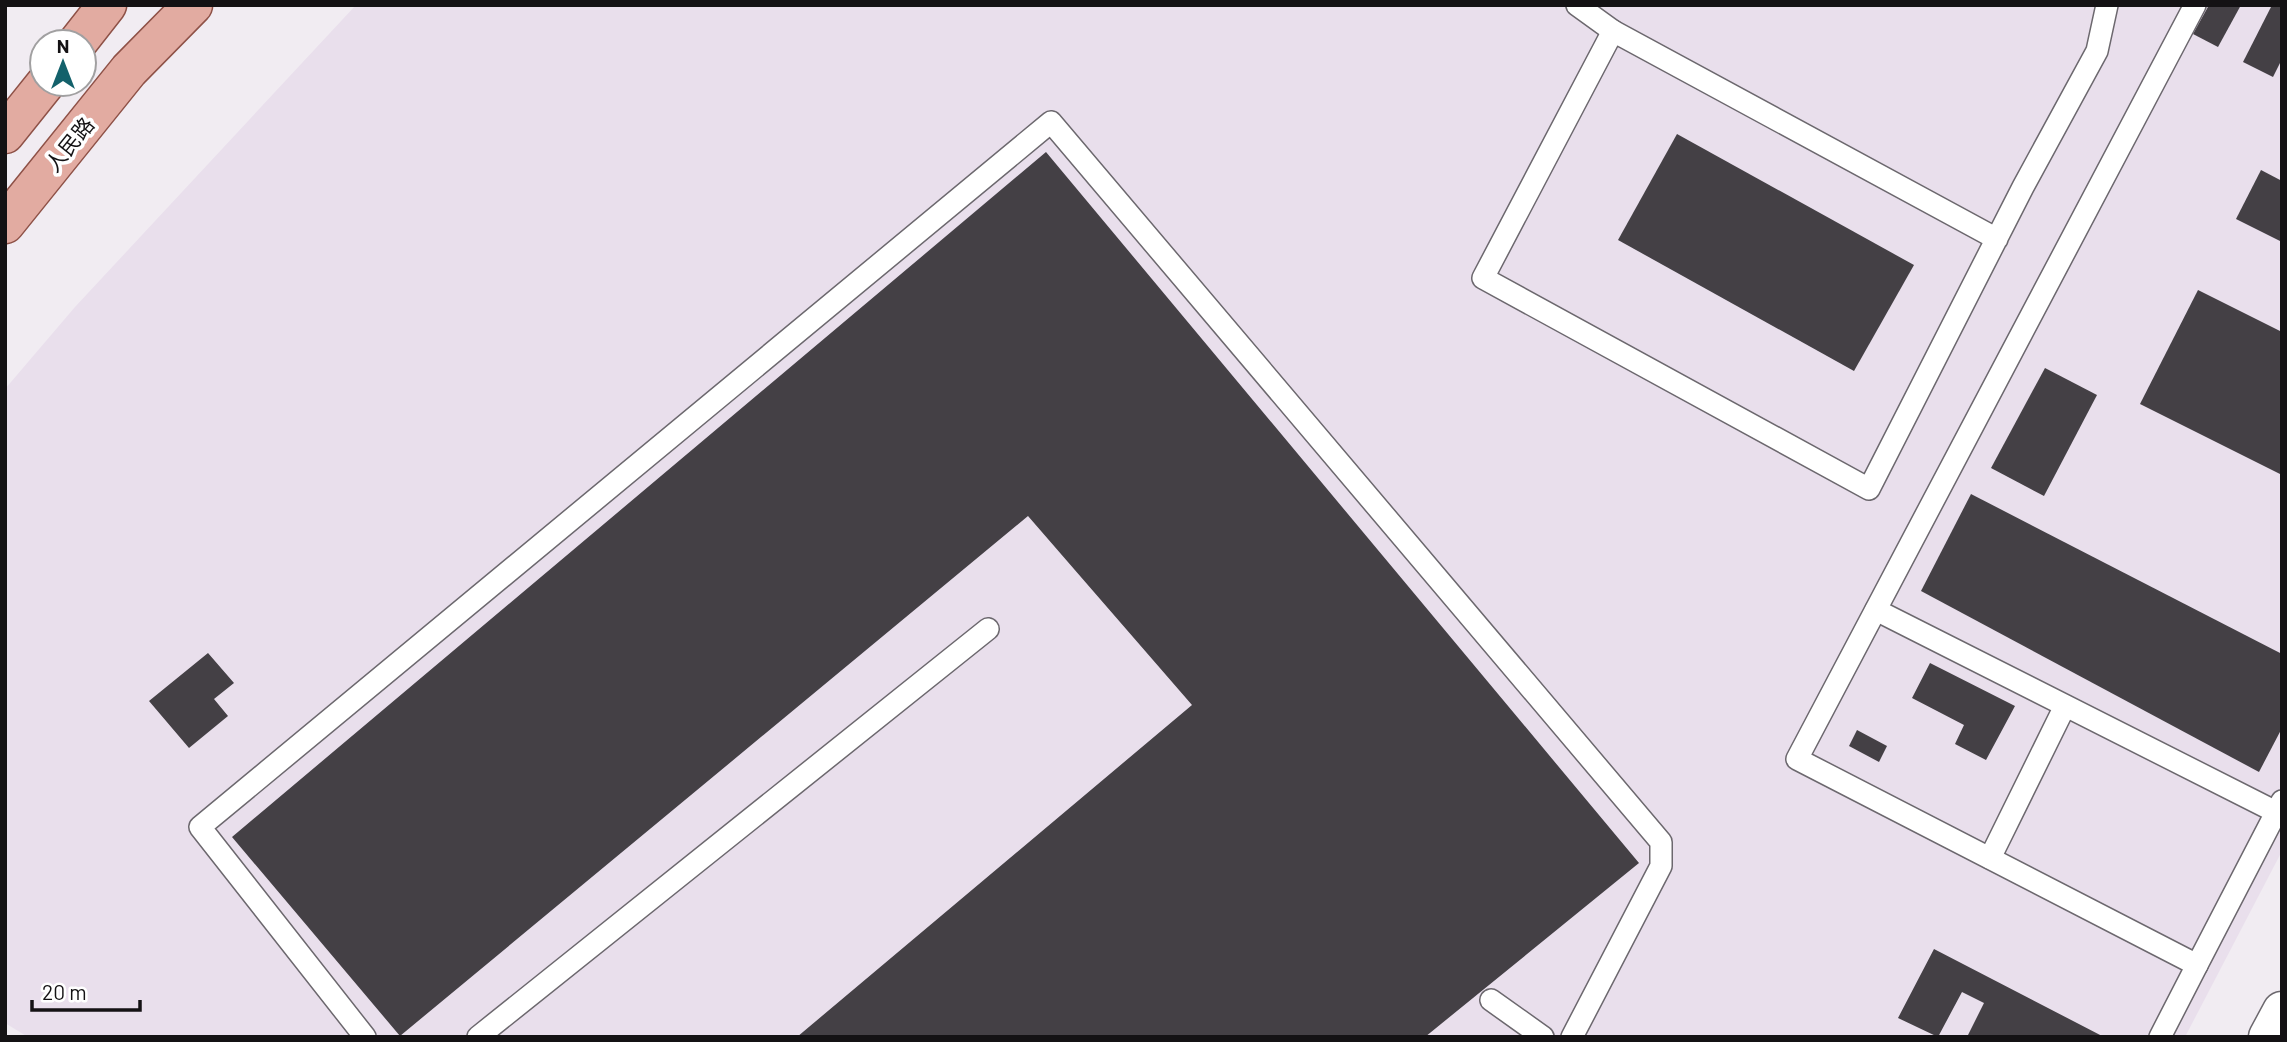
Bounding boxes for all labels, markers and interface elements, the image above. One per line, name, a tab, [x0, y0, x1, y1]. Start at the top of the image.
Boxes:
north arrow	[28, 28, 98, 98]
text: N	[57, 34, 69, 57]
street label: 人民路	[39, 112, 99, 176]
scale bar	[32, 968, 140, 1012]
text: 20 m	[42, 979, 87, 1004]

